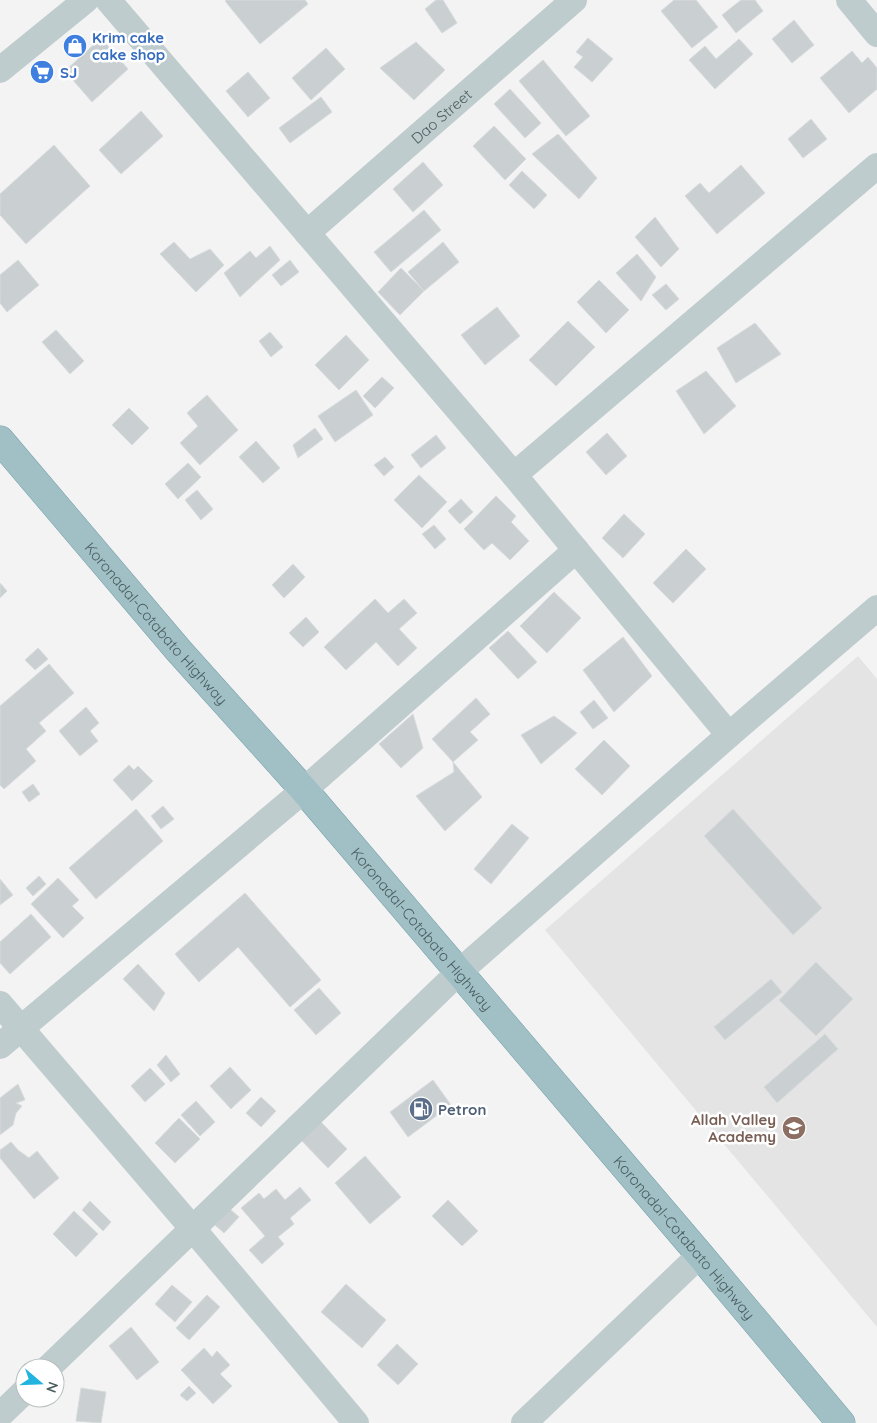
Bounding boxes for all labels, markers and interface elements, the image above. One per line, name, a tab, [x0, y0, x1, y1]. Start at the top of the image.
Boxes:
place label: Krim cake cake shop	[92, 28, 165, 64]
shop icon: Krim cake cake shop	[62, 33, 88, 59]
supermarket icon: SJ	[29, 59, 55, 85]
place label: SJ	[60, 63, 77, 82]
street label: Dao Street	[407, 84, 475, 147]
street label: Koronadal-Cotabato Highway	[81, 538, 232, 709]
street label: Koronadal-Cotabato Highway	[347, 843, 497, 1015]
fuel station icon: Petron	[408, 1096, 434, 1122]
place label: Petron	[438, 1100, 486, 1119]
place label: Allah Valley Academy	[691, 1110, 776, 1146]
school or university icon: Allah Valley Academy	[781, 1115, 807, 1141]
street label: Koronadal-Cotabato Highway	[610, 1151, 759, 1323]
north arrow	[15, 1358, 65, 1408]
text: N	[42, 1379, 62, 1395]

